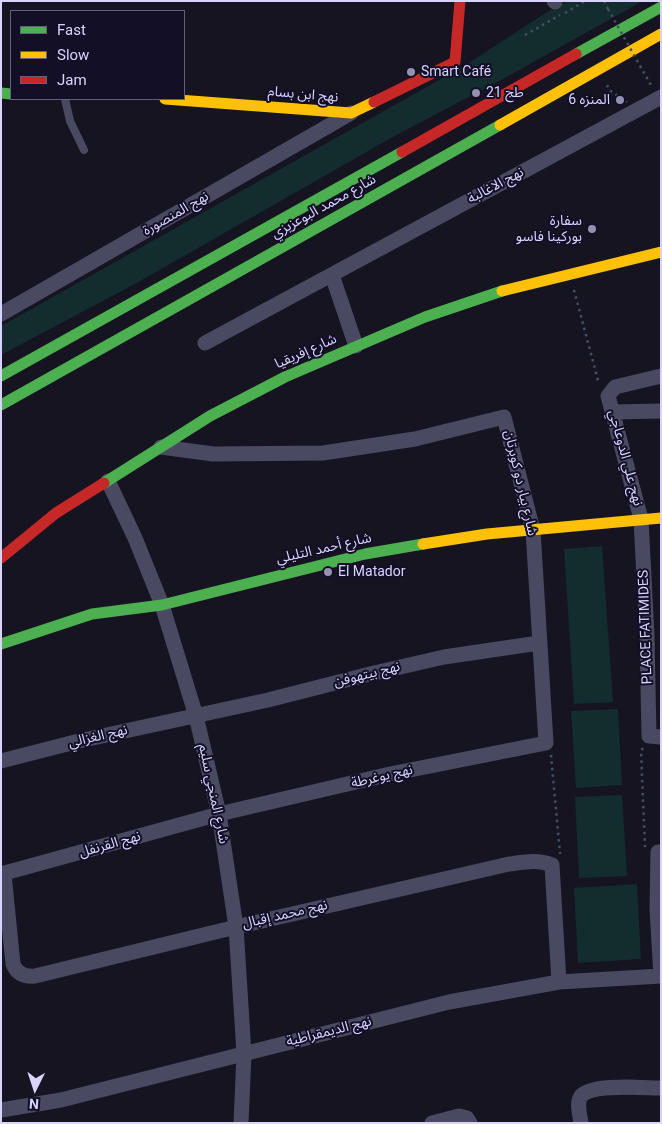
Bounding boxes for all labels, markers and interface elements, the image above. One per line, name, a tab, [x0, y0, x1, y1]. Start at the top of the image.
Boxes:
legend	[10, 10, 185, 100]
text: Fast	[57, 21, 86, 39]
text: Slow	[57, 46, 89, 64]
place label: Smart Café	[421, 64, 491, 80]
marker: Smart Café	[405, 66, 417, 78]
text: Jam	[57, 71, 87, 89]
street label: نهج ابن بسام	[267, 84, 339, 106]
place label: طج 21	[486, 85, 524, 101]
marker: طج 21	[470, 87, 482, 99]
place label: المنزه 6	[568, 92, 610, 108]
marker: المنزه 6	[614, 94, 626, 106]
street label: نهج الاغالبة	[465, 164, 527, 208]
street label: شارع محمد البوعزيزي	[269, 171, 379, 243]
street label: نهج المنصورة	[140, 188, 212, 240]
place label: سفارة بوركينا فاسو	[516, 213, 582, 246]
marker: سفارة بوركينا فاسو	[586, 223, 598, 235]
street label: شارع إفريقيا	[273, 331, 339, 373]
street label: نهج علي الدوعاجي	[604, 408, 646, 508]
street label: شارع بيار دو كوبرتان	[500, 429, 540, 537]
street label: شارع أحمد التليلي	[275, 530, 373, 568]
place label: El Matador	[338, 564, 405, 580]
marker: El Matador	[322, 566, 334, 578]
street label: PLACE FATIMIDES	[636, 569, 656, 685]
street label: نهج بيتهوفن	[332, 659, 402, 691]
street label: نهج الغزالي	[67, 722, 129, 752]
street label: شارع المنجي سليم	[194, 743, 232, 845]
street label: نهج يوغرطة	[350, 762, 414, 792]
street label: نهج القرنفل	[77, 828, 143, 862]
street label: نهج محمد إقبال	[241, 897, 329, 933]
street label: نهج الديمقراطية	[285, 1013, 373, 1051]
north arrow	[10, 1064, 60, 1114]
text: N	[28, 1096, 39, 1112]

